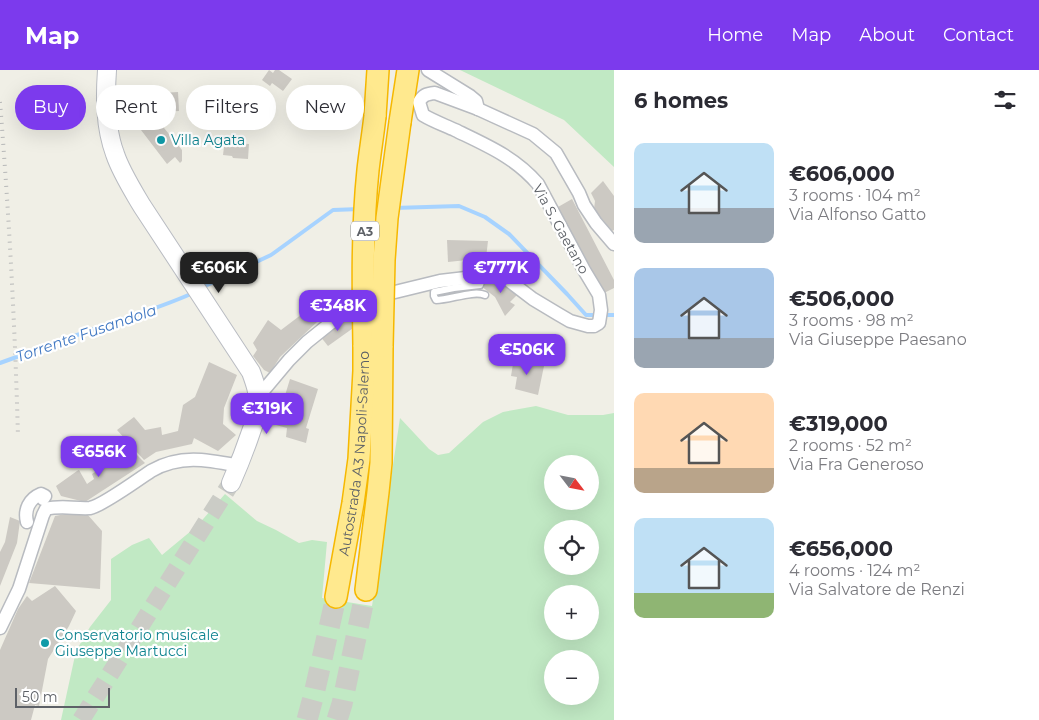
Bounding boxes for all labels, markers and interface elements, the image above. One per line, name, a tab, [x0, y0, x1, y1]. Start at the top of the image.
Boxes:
text: Map	[25, 21, 79, 50]
text: Home	[707, 24, 763, 46]
text: Map	[791, 24, 831, 46]
text: About	[859, 24, 915, 46]
text: Contact	[943, 24, 1014, 46]
chip: Buy	[15, 85, 86, 130]
chip: Rent	[96, 85, 176, 130]
chip: Filters	[186, 85, 276, 130]
chip: New	[286, 85, 364, 130]
icon: filters	[991, 86, 1019, 114]
text: 6 homes	[634, 88, 728, 113]
place label: Villa Agata	[171, 131, 245, 149]
marker: Villa Agata	[155, 134, 167, 146]
text: €606,000	[789, 161, 895, 186]
icon: home	[674, 163, 734, 223]
street label: Via S. Gaetano	[529, 181, 593, 277]
text: 3 rooms · 104 m²	[789, 186, 921, 205]
text: Via Alfonso Gatto	[789, 205, 926, 224]
road number: A3	[351, 222, 379, 240]
pin: €606K	[184, 252, 254, 294]
pin: €777K	[466, 252, 536, 294]
text: €606K	[191, 258, 247, 277]
text: €777K	[474, 258, 528, 277]
text: €506,000	[789, 286, 894, 311]
icon: home	[674, 288, 734, 348]
pin: €348K	[303, 290, 373, 332]
text: €348K	[310, 296, 366, 315]
water label: Torrente Fusandola	[13, 300, 159, 366]
text: 3 rooms · 98 m²	[789, 311, 914, 330]
text: Via Giuseppe Paesano	[789, 330, 967, 349]
pin: €506K	[492, 334, 562, 376]
text: €506K	[499, 340, 555, 359]
street label: Autostrada A3 Napoli-Salerno	[335, 351, 373, 557]
pin: €319K	[232, 392, 302, 435]
text: €319K	[242, 399, 292, 418]
text: €319,000	[789, 411, 888, 436]
icon: home	[674, 413, 734, 473]
pin: €656K	[64, 436, 134, 478]
text: 2 rooms · 52 m²	[789, 436, 912, 455]
text: €656K	[72, 442, 126, 461]
north arrow	[544, 455, 599, 510]
map controls	[544, 455, 599, 705]
text: Via Fra Generoso	[789, 455, 924, 474]
button: locate	[544, 520, 599, 575]
text: €656,000	[789, 536, 893, 561]
icon: home	[674, 538, 734, 598]
text: 4 rooms · 124 m²	[789, 561, 920, 580]
text: Via Salvatore de Renzi	[789, 580, 965, 599]
button: +	[544, 585, 599, 640]
place label: Conservatorio musicale Giuseppe Martucci	[55, 626, 219, 660]
marker: Conservatorio musicale Giuseppe Martucci	[39, 637, 51, 649]
button: −	[544, 650, 599, 705]
scale bar	[15, 685, 110, 708]
text: 50 m	[22, 688, 58, 706]

